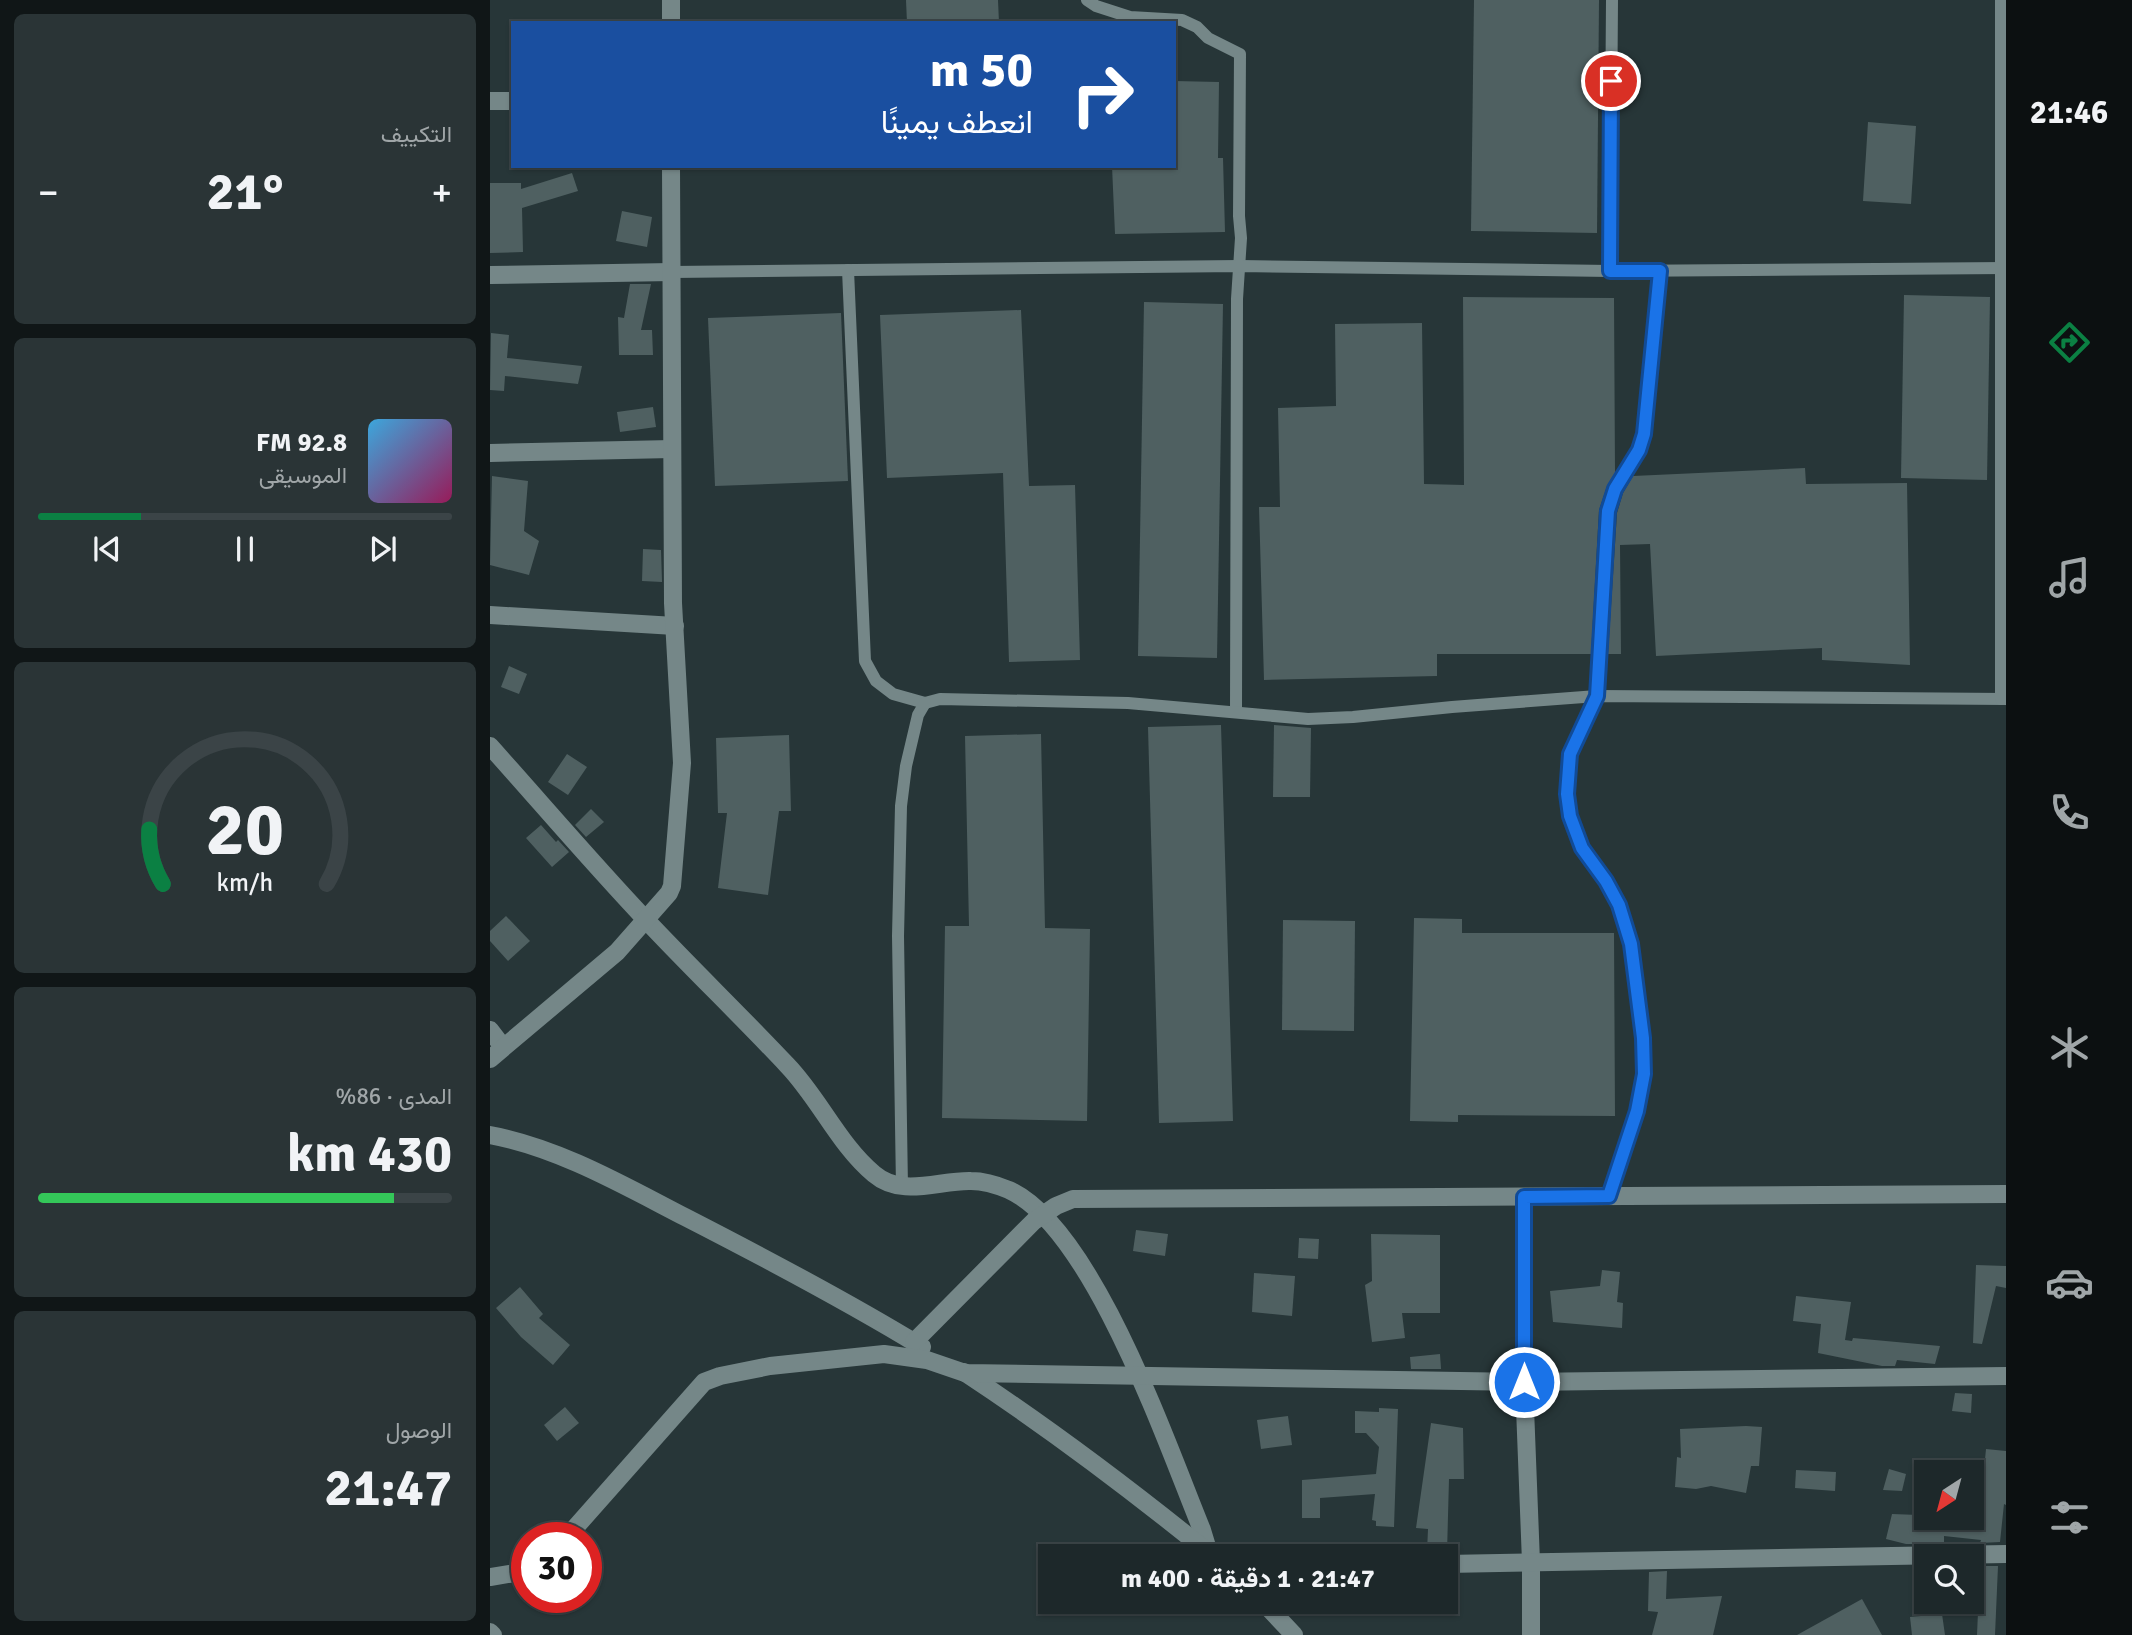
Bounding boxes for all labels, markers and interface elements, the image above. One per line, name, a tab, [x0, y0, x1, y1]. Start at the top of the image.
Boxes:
text: 50 m	[930, 40, 1033, 100]
icon: right	[1057, 49, 1148, 140]
pin	[1581, 51, 1641, 111]
icon: arrive	[1592, 62, 1630, 100]
text: 21:46	[2030, 93, 2108, 132]
text: انعطف يمينًا	[881, 103, 1033, 142]
text: التكييف	[381, 120, 452, 149]
text: 21°	[207, 160, 283, 224]
text: −	[38, 169, 59, 216]
text: +	[431, 169, 452, 216]
icon: directions	[2045, 318, 2094, 367]
text: 92.8 FM	[256, 427, 347, 459]
text: الموسيقى	[259, 461, 347, 490]
icon: previous	[88, 530, 126, 568]
icon: pause	[226, 530, 264, 568]
icon: next	[364, 530, 402, 568]
icon: music	[2045, 553, 2094, 602]
text: 20	[206, 786, 284, 875]
icon: phone	[2045, 788, 2094, 837]
text: km/h	[217, 866, 273, 897]
icon: climate	[2045, 1023, 2094, 1072]
text: المدى · 86%	[336, 1082, 452, 1111]
text: 430 km	[287, 1122, 452, 1186]
icon: car	[2045, 1258, 2094, 1307]
position arrow	[1487, 1345, 1561, 1419]
text: الوصول	[386, 1416, 452, 1445]
text: 21:47	[324, 1456, 452, 1520]
north arrow	[1914, 1460, 1984, 1530]
map controls	[1914, 1460, 1984, 1614]
icon: filters	[2045, 1493, 2094, 1542]
speed limit sign: 30	[511, 1522, 602, 1613]
button: search	[1914, 1544, 1984, 1614]
text: 21:47 · 1 دقيقة · 400 m	[1121, 1563, 1375, 1595]

